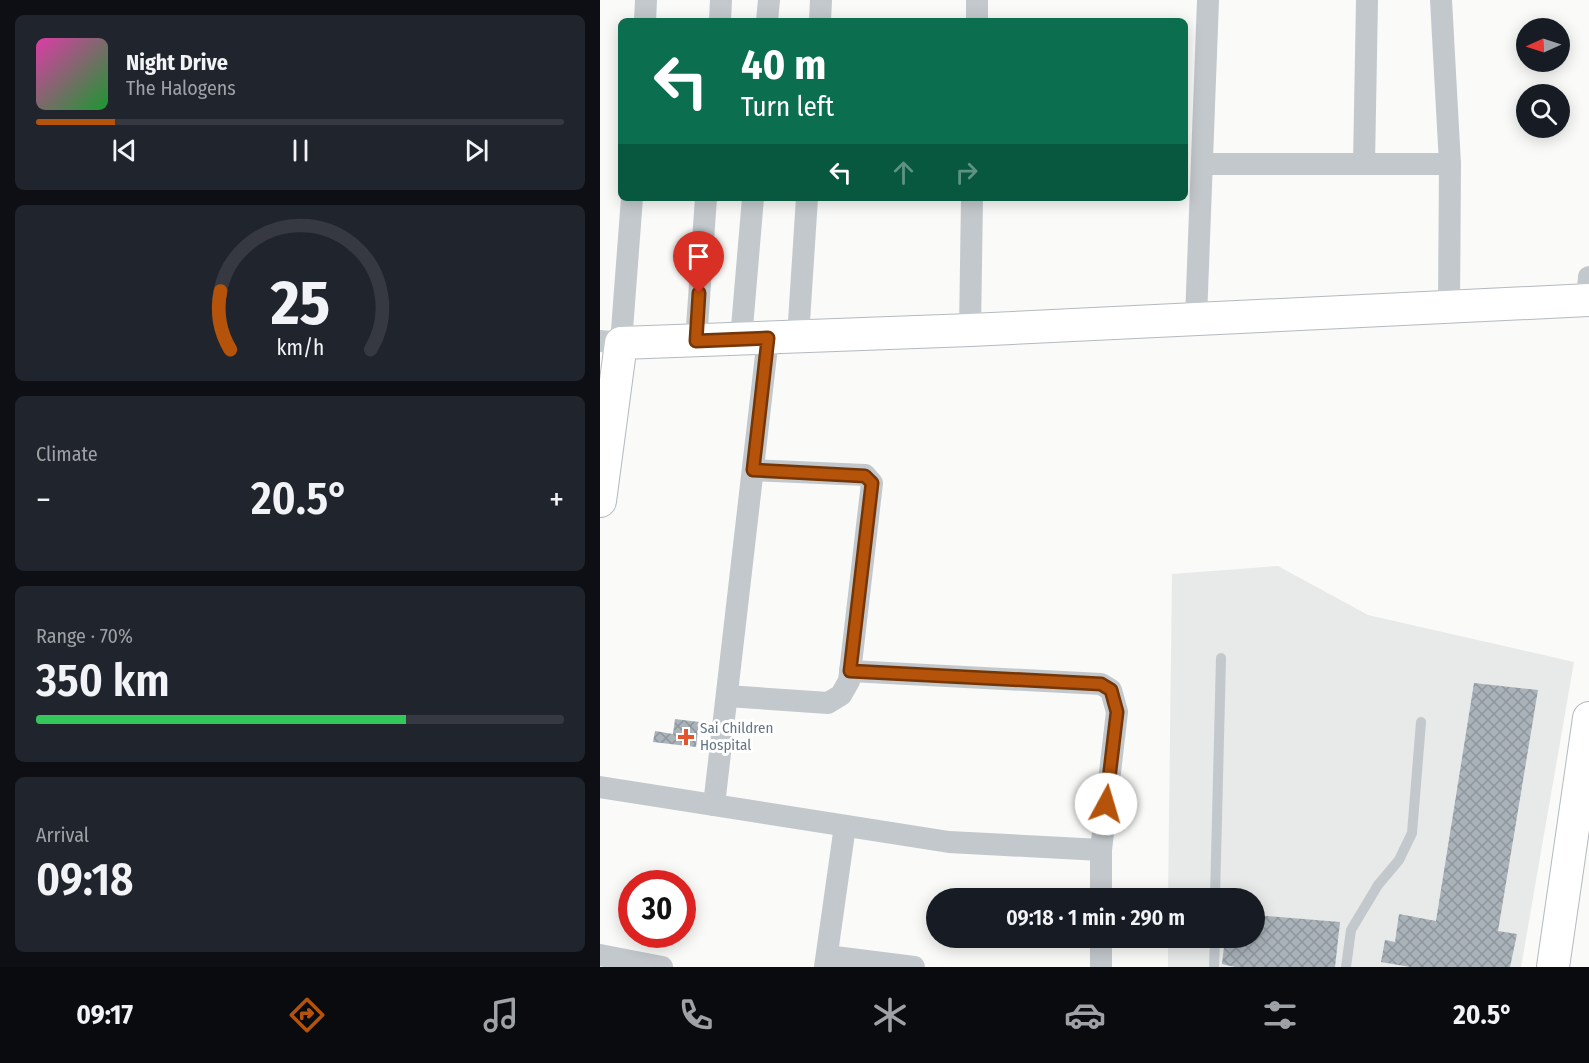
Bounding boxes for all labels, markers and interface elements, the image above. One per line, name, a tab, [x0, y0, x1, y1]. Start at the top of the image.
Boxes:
north arrow	[1516, 18, 1570, 72]
map controls	[1516, 18, 1570, 138]
text: 40 m	[741, 40, 826, 90]
icon: left	[642, 42, 720, 120]
text: Night Drive	[126, 49, 228, 76]
text: The Halogens	[126, 76, 236, 100]
button: search	[1516, 84, 1570, 138]
text: Turn left	[741, 91, 834, 123]
icon: previous	[108, 134, 141, 167]
icon: pause	[284, 134, 317, 167]
icon: next	[460, 134, 493, 167]
icon: left	[824, 156, 857, 189]
icon: ahead	[887, 156, 920, 189]
icon: right	[950, 156, 983, 189]
pin	[673, 231, 724, 293]
icon: arrive	[682, 240, 715, 273]
text: 25	[269, 266, 330, 341]
text: km/h	[276, 336, 324, 362]
text: Climate	[36, 442, 98, 466]
text: 20.5°	[251, 472, 349, 526]
text: −	[36, 480, 51, 520]
text: +	[549, 480, 564, 520]
text: Range · 70%	[36, 624, 133, 648]
text: 350 km	[36, 654, 170, 708]
place label: Sai Children Hospital	[700, 719, 773, 754]
marker: Sai Children Hospital	[677, 728, 695, 746]
position arrow	[1074, 772, 1138, 836]
text: Arrival	[36, 823, 89, 847]
text: 09:18	[36, 853, 134, 907]
speed limit sign: 30	[618, 870, 696, 948]
text: 09:18 · 1 min · 290 m	[1006, 904, 1185, 931]
icon: directions	[286, 994, 328, 1036]
icon: music	[480, 994, 522, 1036]
icon: phone	[675, 994, 717, 1036]
icon: climate	[869, 994, 911, 1036]
icon: car	[1064, 994, 1106, 1036]
icon: filters	[1259, 994, 1301, 1036]
text: 09:17	[76, 999, 133, 1031]
text: 20.5°	[1453, 999, 1513, 1031]

